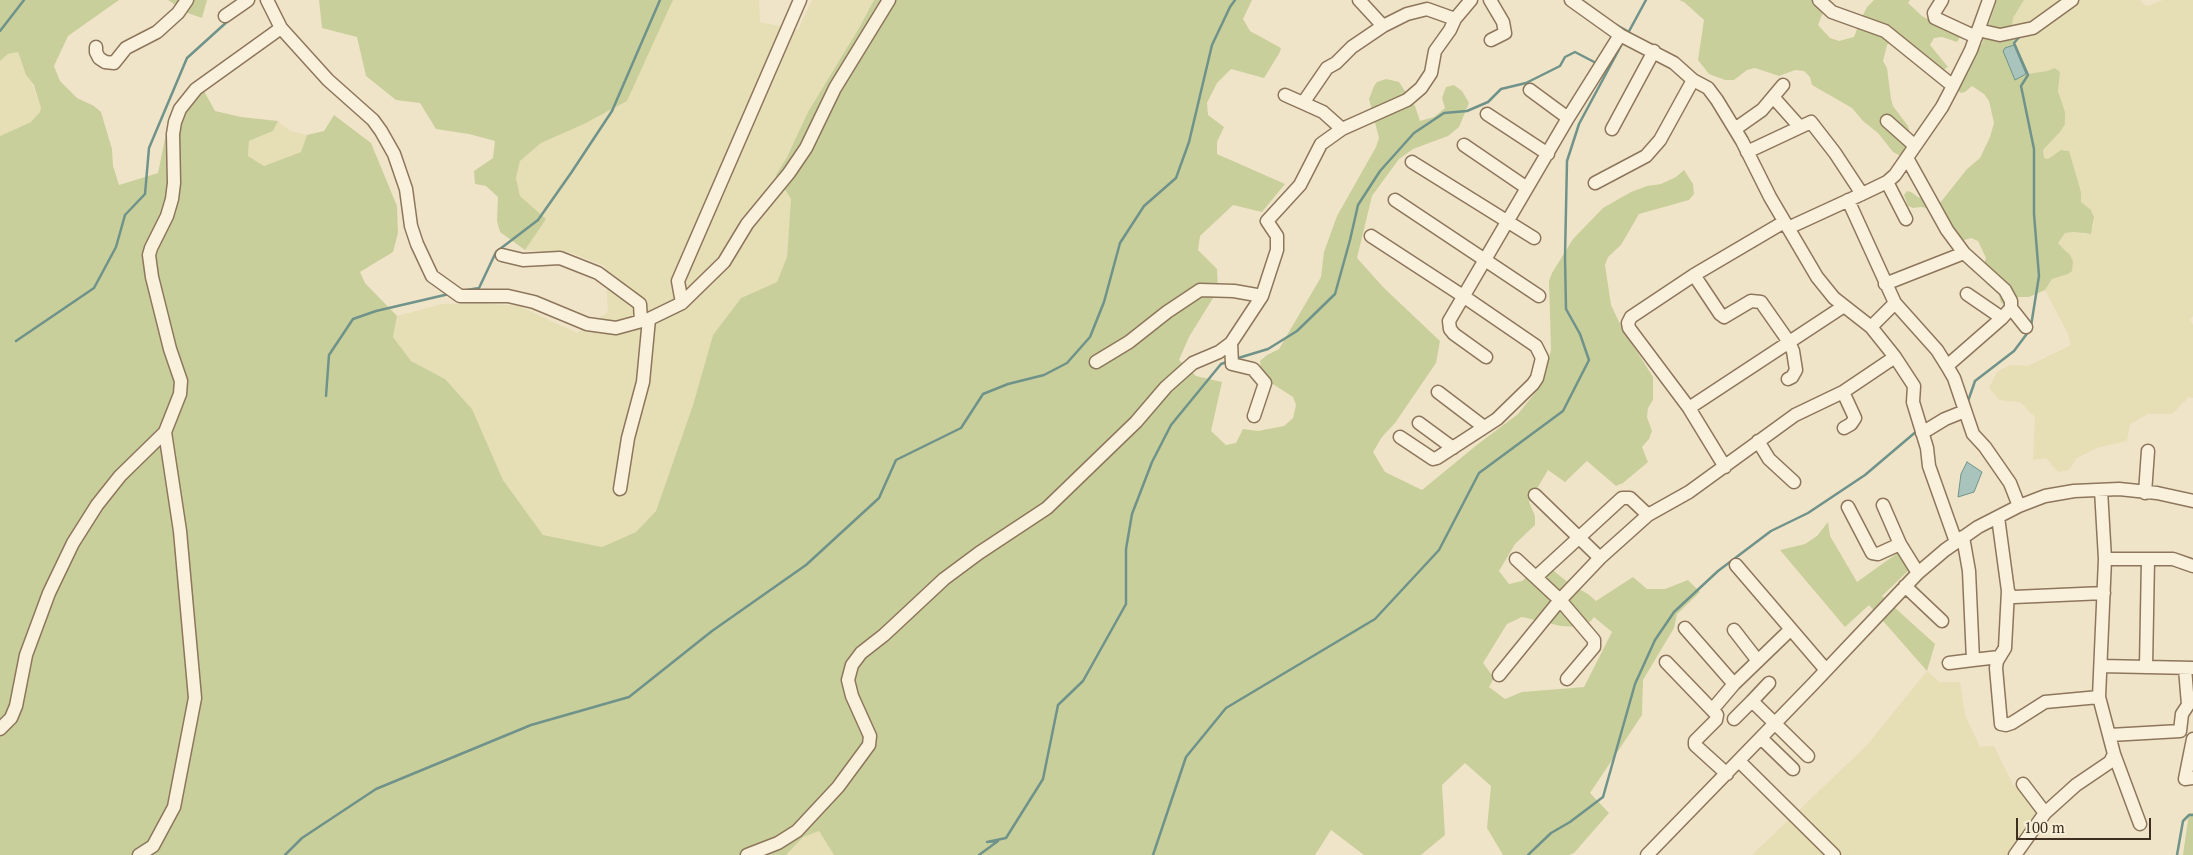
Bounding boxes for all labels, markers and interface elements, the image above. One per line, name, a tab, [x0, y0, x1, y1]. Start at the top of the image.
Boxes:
scale bar	[2018, 808, 2153, 840]
text: 100 m	[2024, 817, 2065, 837]

